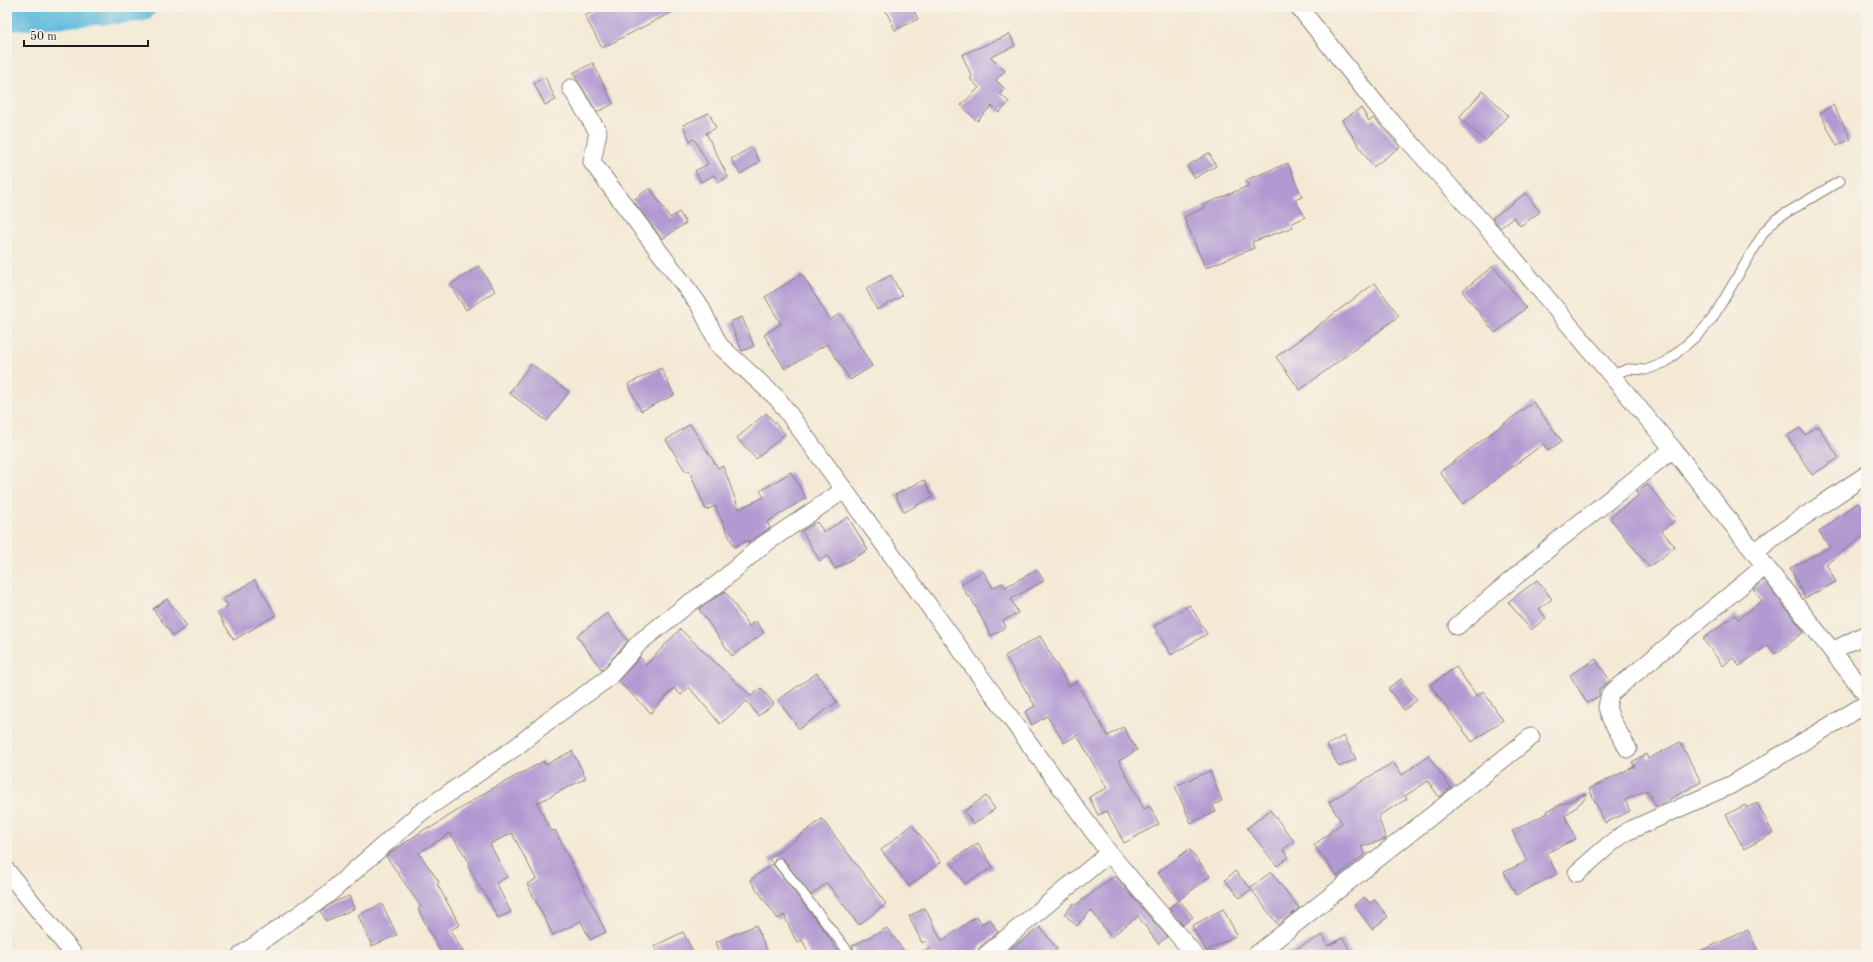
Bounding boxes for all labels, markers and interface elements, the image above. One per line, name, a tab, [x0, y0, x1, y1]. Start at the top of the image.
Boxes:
scale bar	[24, 22, 148, 48]
text: 50 m	[30, 30, 57, 43]

